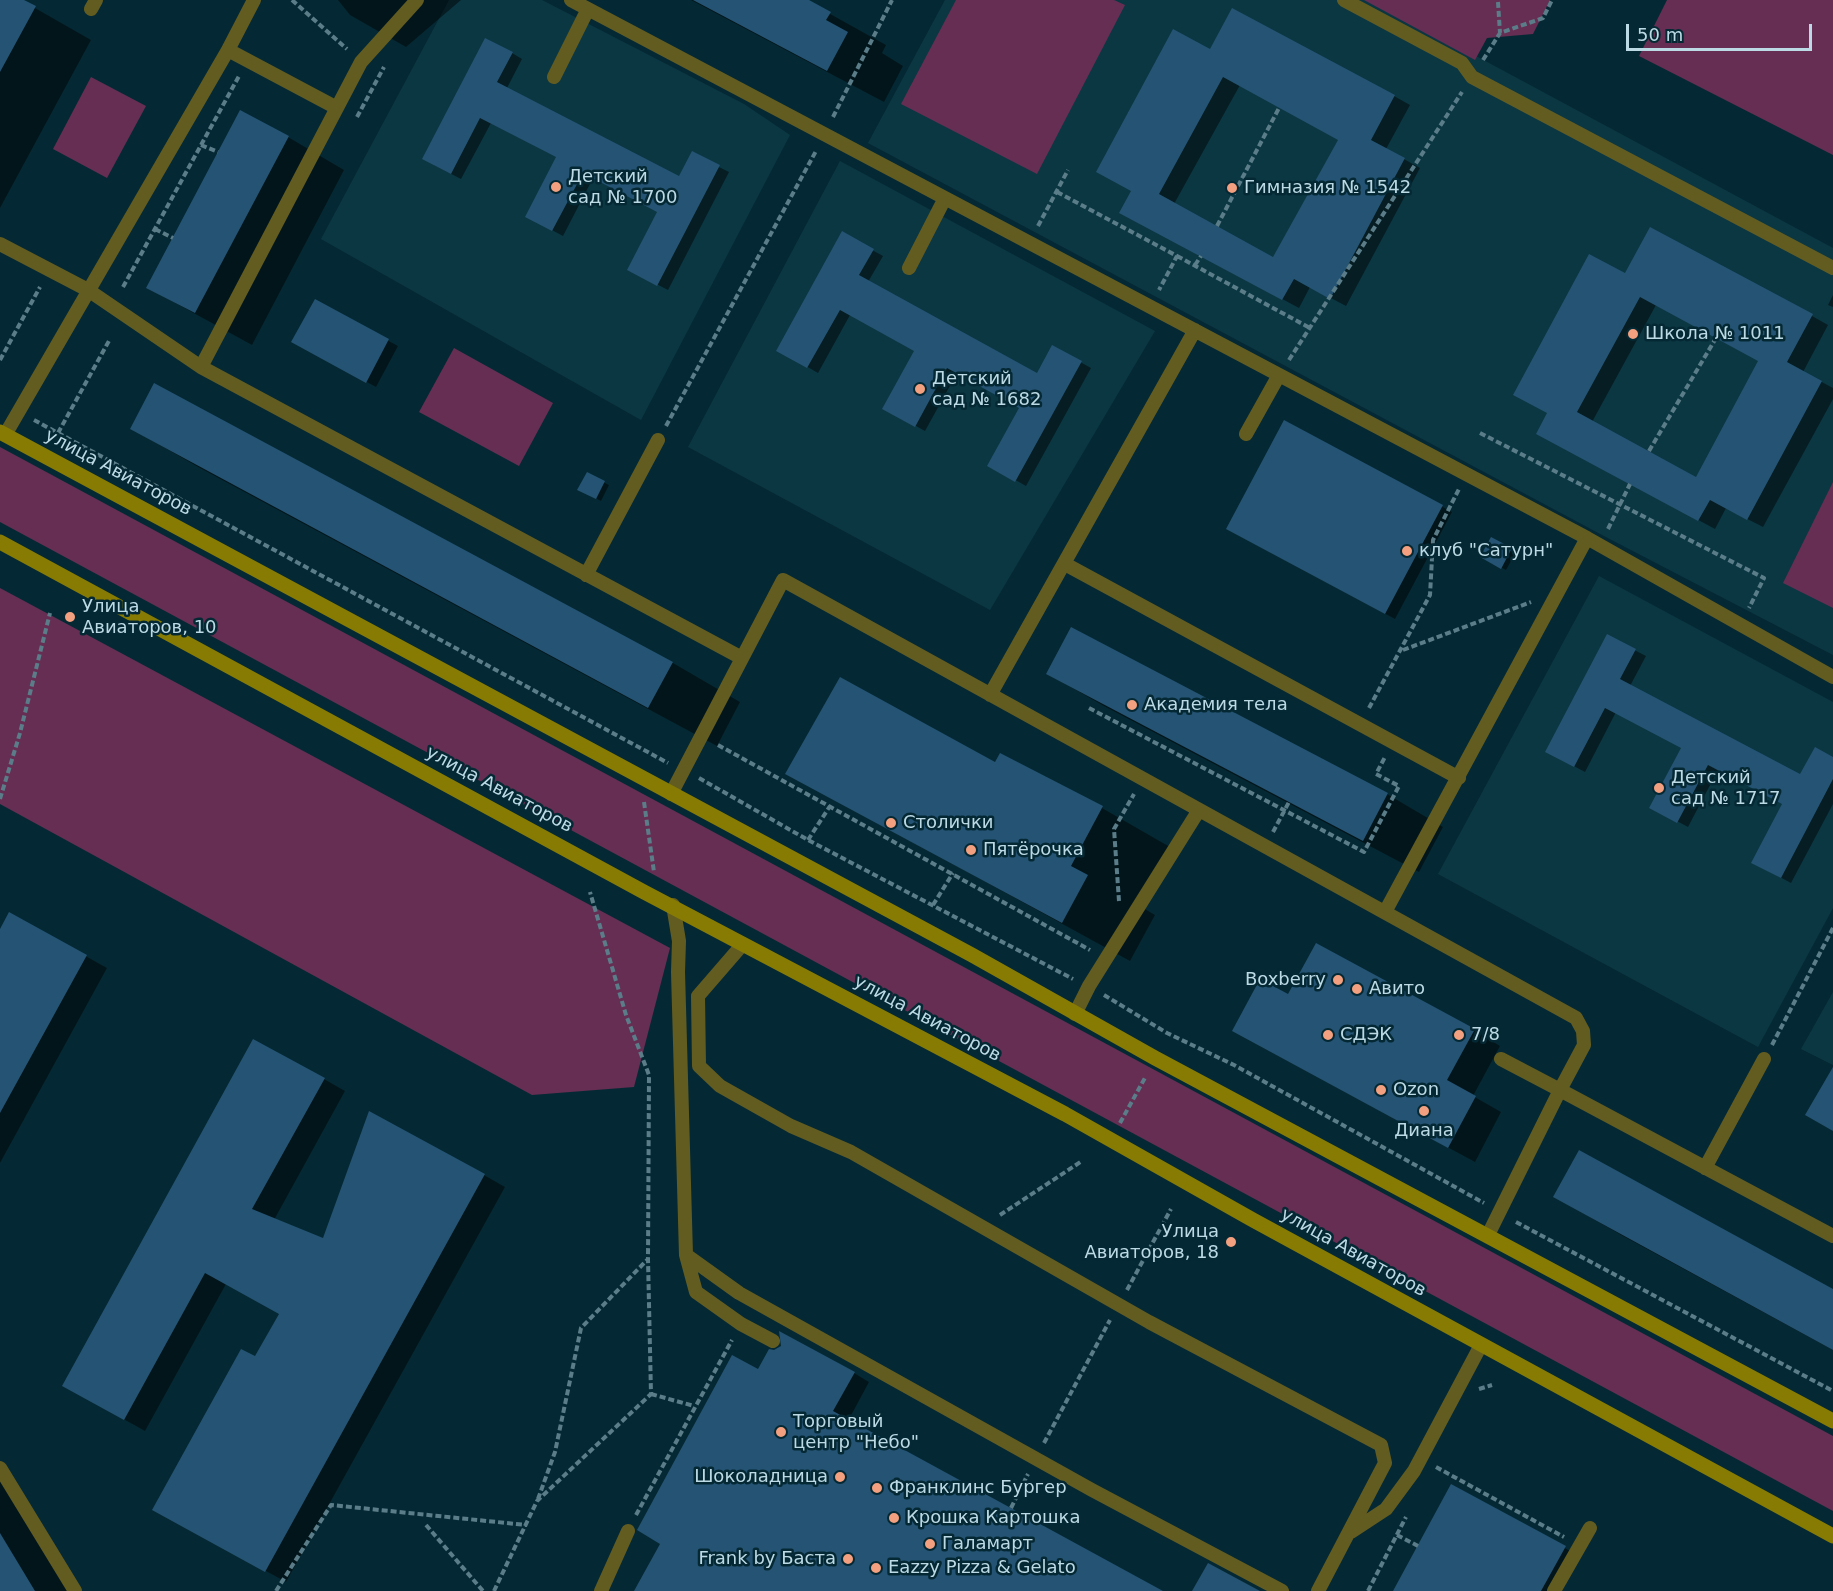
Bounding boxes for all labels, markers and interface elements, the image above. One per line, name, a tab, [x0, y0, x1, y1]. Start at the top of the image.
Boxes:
scale bar	[1629, 12, 1815, 50]
text: 50 m	[1637, 24, 1683, 45]
place label: Детский сад № 1700	[568, 166, 677, 208]
place label: Гимназия № 1542	[1244, 177, 1411, 199]
marker: Детский сад № 1700	[549, 180, 563, 194]
marker: Гимназия № 1542	[1225, 181, 1239, 195]
place label: Школа № 1011	[1645, 323, 1785, 345]
marker: Школа № 1011	[1626, 327, 1640, 341]
place label: Детский сад № 1682	[932, 368, 1041, 410]
marker: Детский сад № 1682	[913, 382, 927, 396]
street label: улица Авиаторов	[41, 425, 195, 521]
place label: клуб "Сатурн"	[1419, 540, 1553, 562]
marker: клуб "Сатурн"	[1400, 544, 1414, 558]
place label: Улица Авиаторов, 10	[82, 596, 217, 638]
marker: Улица Авиаторов, 10	[63, 610, 77, 624]
place label: Академия тела	[1144, 694, 1288, 716]
marker: Академия тела	[1125, 698, 1139, 712]
street label: улица Авиаторов	[422, 742, 576, 838]
place label: Детский сад № 1717	[1671, 767, 1780, 810]
marker: Детский сад № 1717	[1652, 781, 1666, 795]
place label: Столички	[903, 812, 993, 834]
marker: Столички	[884, 816, 898, 830]
place label: Пятёрочка	[983, 839, 1084, 861]
marker: Пятёрочка	[964, 843, 978, 857]
place label: Boxberry	[1245, 969, 1326, 991]
street label: улица Авиаторов	[850, 971, 1004, 1067]
marker: Boxberry	[1331, 973, 1345, 987]
place label: Авито	[1369, 978, 1425, 1000]
marker: Авито	[1350, 982, 1364, 996]
place label: СДЭК	[1340, 1024, 1392, 1046]
place label: 7/8	[1471, 1024, 1500, 1046]
marker: СДЭК	[1321, 1028, 1335, 1042]
marker: 7/8	[1452, 1028, 1466, 1042]
place label: Ozon	[1393, 1079, 1439, 1101]
marker: Ozon	[1374, 1083, 1388, 1097]
marker: Диана	[1417, 1104, 1431, 1118]
place label: Диана	[1394, 1120, 1454, 1142]
street label: улица Авиаторов	[1276, 1204, 1430, 1302]
place label: Улица Авиаторов, 18	[1084, 1221, 1219, 1264]
marker: Улица Авиаторов, 18	[1224, 1235, 1238, 1249]
place label: Торговый центр "Небо"	[793, 1411, 919, 1454]
marker: Торговый центр "Небо"	[774, 1425, 788, 1439]
place label: Шоколадница	[694, 1466, 828, 1488]
marker: Шоколадница	[833, 1470, 847, 1484]
place label: Франклинс Бургер	[889, 1477, 1067, 1499]
marker: Франклинс Бургер	[870, 1481, 884, 1495]
place label: Крошка Картошка	[906, 1507, 1080, 1529]
marker: Крошка Картошка	[887, 1511, 901, 1525]
place label: Галамарт	[942, 1533, 1033, 1555]
marker: Галамарт	[923, 1537, 937, 1551]
place label: Frank by Баста	[698, 1548, 836, 1570]
marker: Frank by Баста	[841, 1552, 855, 1566]
place label: Eazzy Pizza & Gelato	[888, 1557, 1076, 1579]
marker: Eazzy Pizza & Gelato	[869, 1561, 883, 1575]

